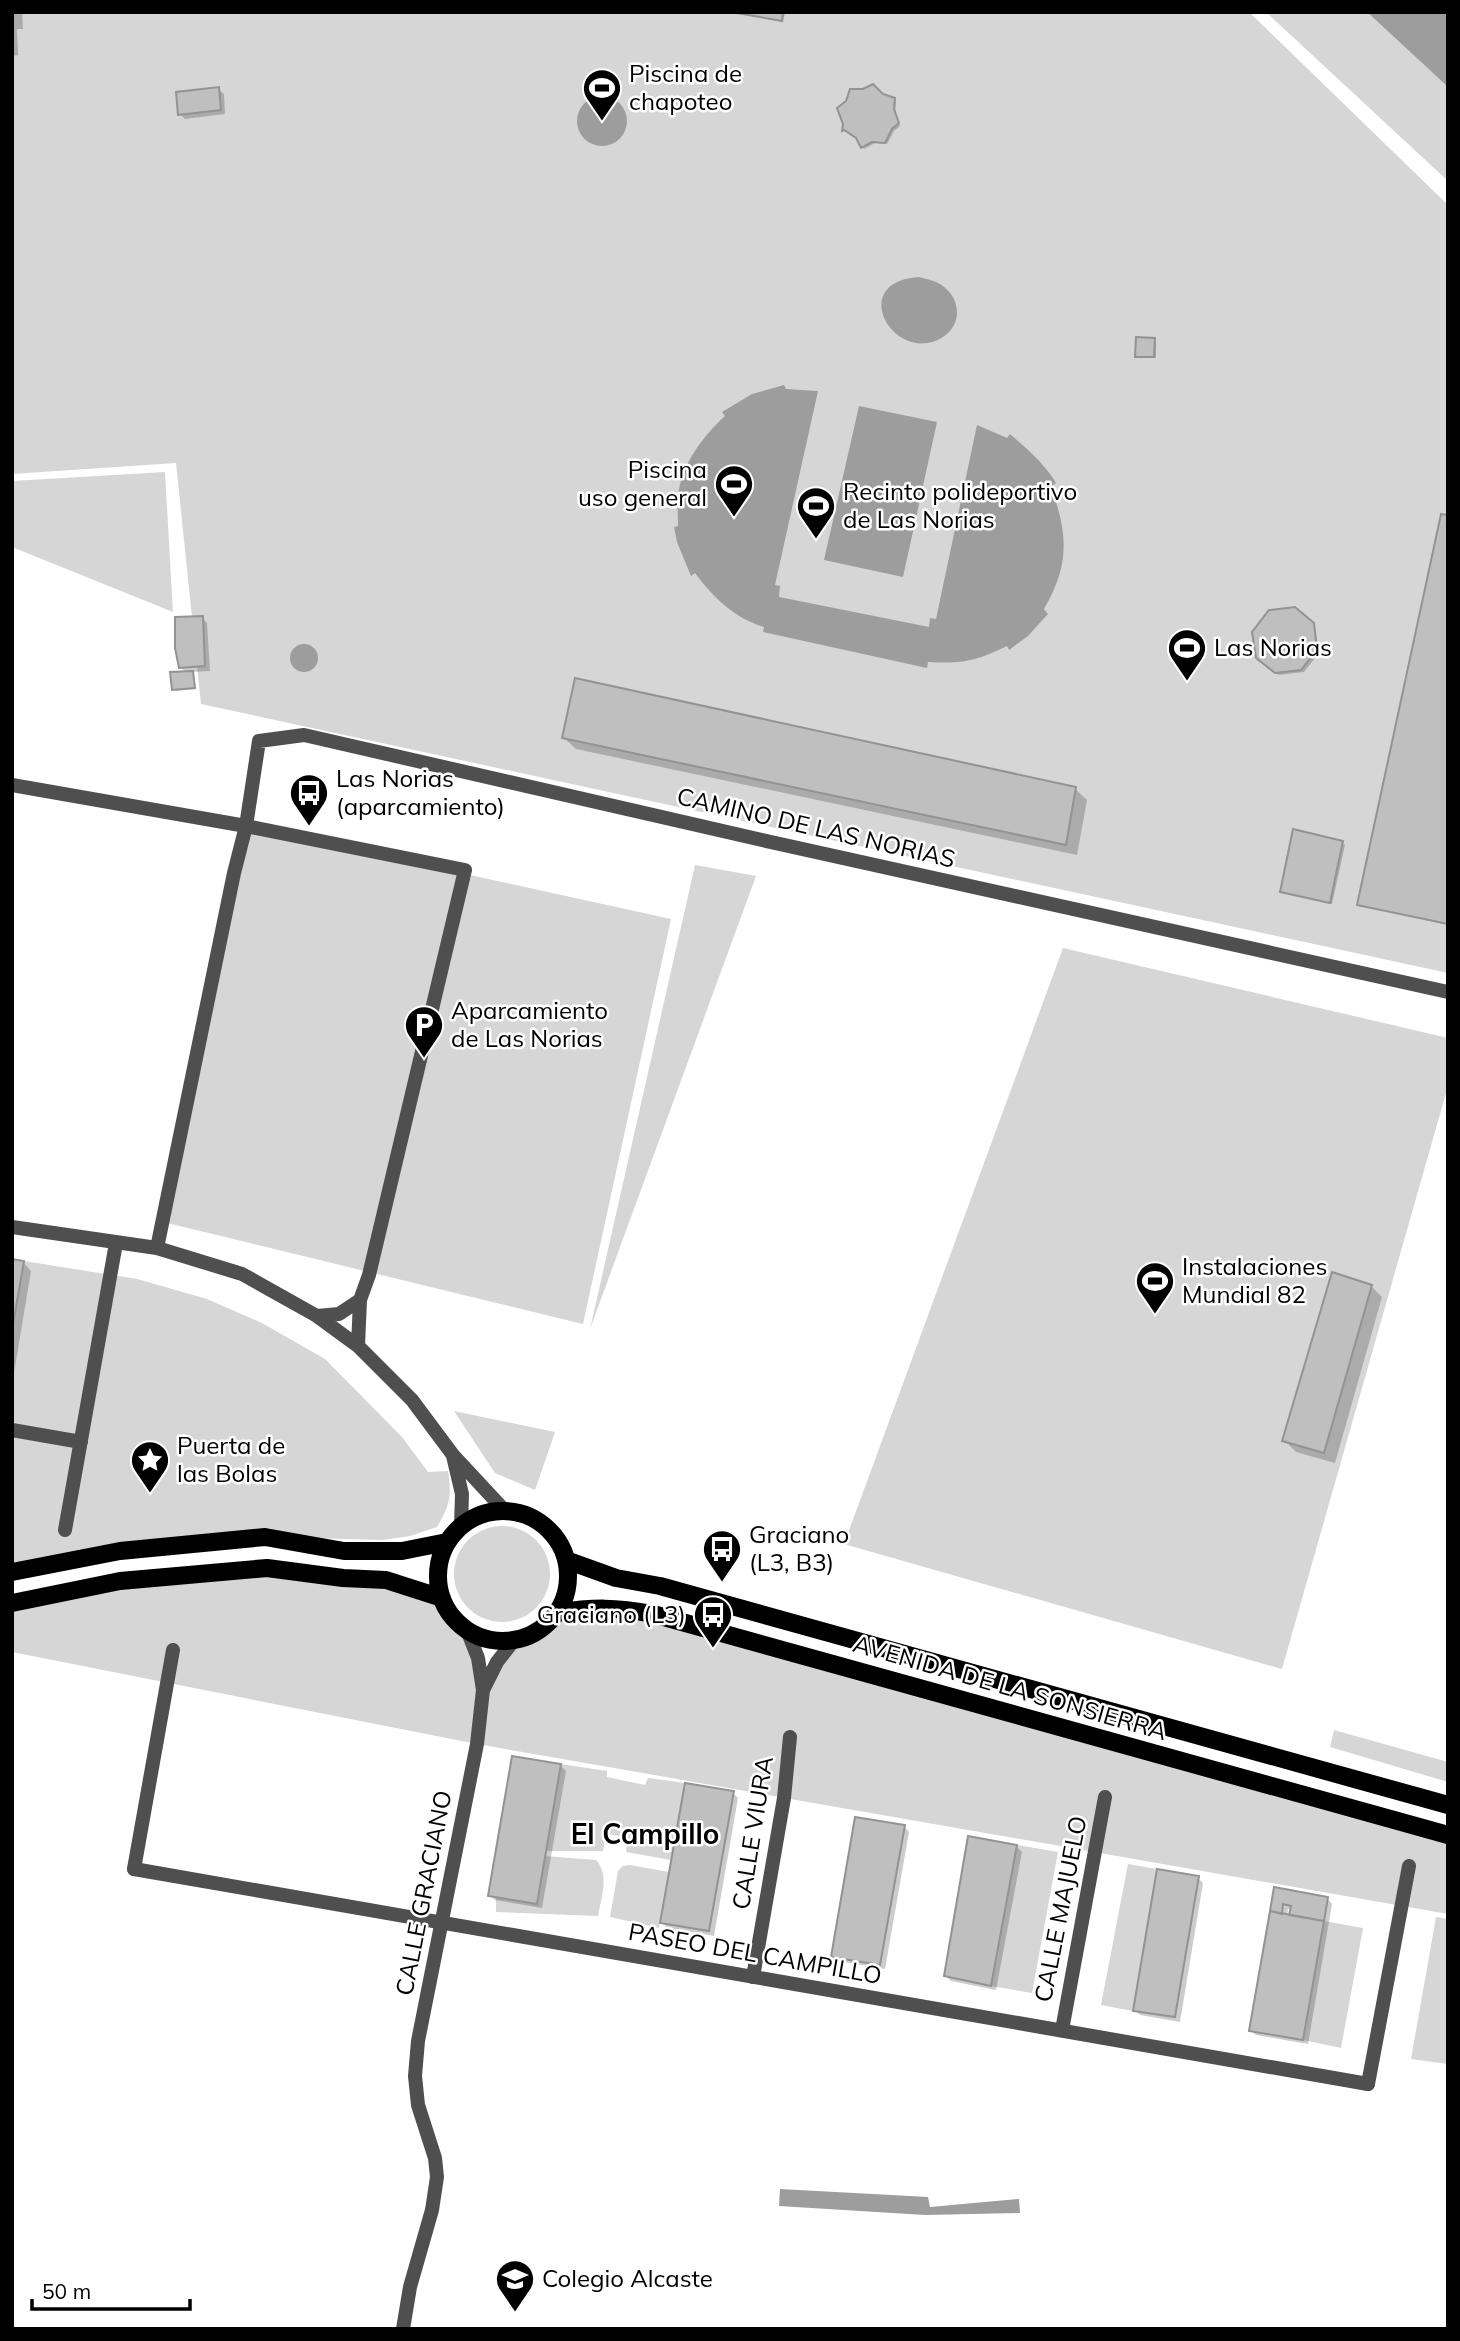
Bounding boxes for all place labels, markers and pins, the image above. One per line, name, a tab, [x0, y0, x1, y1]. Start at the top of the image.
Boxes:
place label: Piscina de chapoteo	[629, 58, 742, 116]
sports icon: Piscina de chapoteo	[581, 67, 623, 122]
place label: Piscina uso general	[578, 454, 707, 512]
sports icon: Piscina uso general	[713, 463, 755, 518]
place label: Recinto polideportivo de Las Norias	[843, 476, 1077, 534]
sports icon: Recinto polideportivo de Las Norias	[795, 485, 837, 540]
sports icon: Las Norias	[1166, 627, 1208, 682]
place label: Las Norias	[1214, 632, 1332, 662]
place label: Las Norias (aparcamiento)	[336, 763, 505, 821]
bus stop icon: Las Norias (aparcamiento)	[288, 772, 330, 827]
place label: Aparcamiento de Las Norias	[451, 995, 608, 1053]
parking icon: Aparcamiento de Las Norias	[403, 1004, 445, 1059]
place label: Instalaciones Mundial 82	[1182, 1251, 1327, 1309]
sports icon: Instalaciones Mundial 82	[1134, 1260, 1176, 1315]
place label: Puerta de las Bolas	[177, 1430, 285, 1488]
place icon: Puerta de las Bolas	[129, 1439, 171, 1494]
place label: Graciano (L3, B3)	[749, 1519, 849, 1577]
bus stop icon: Graciano (L3, B3)	[701, 1528, 743, 1583]
bus stop icon: Graciano (L3)	[692, 1594, 734, 1649]
place label: Graciano (L3)	[537, 1599, 686, 1629]
school or university icon: Colegio Alcaste	[494, 2258, 536, 2313]
place label: Colegio Alcaste	[542, 2263, 713, 2293]

